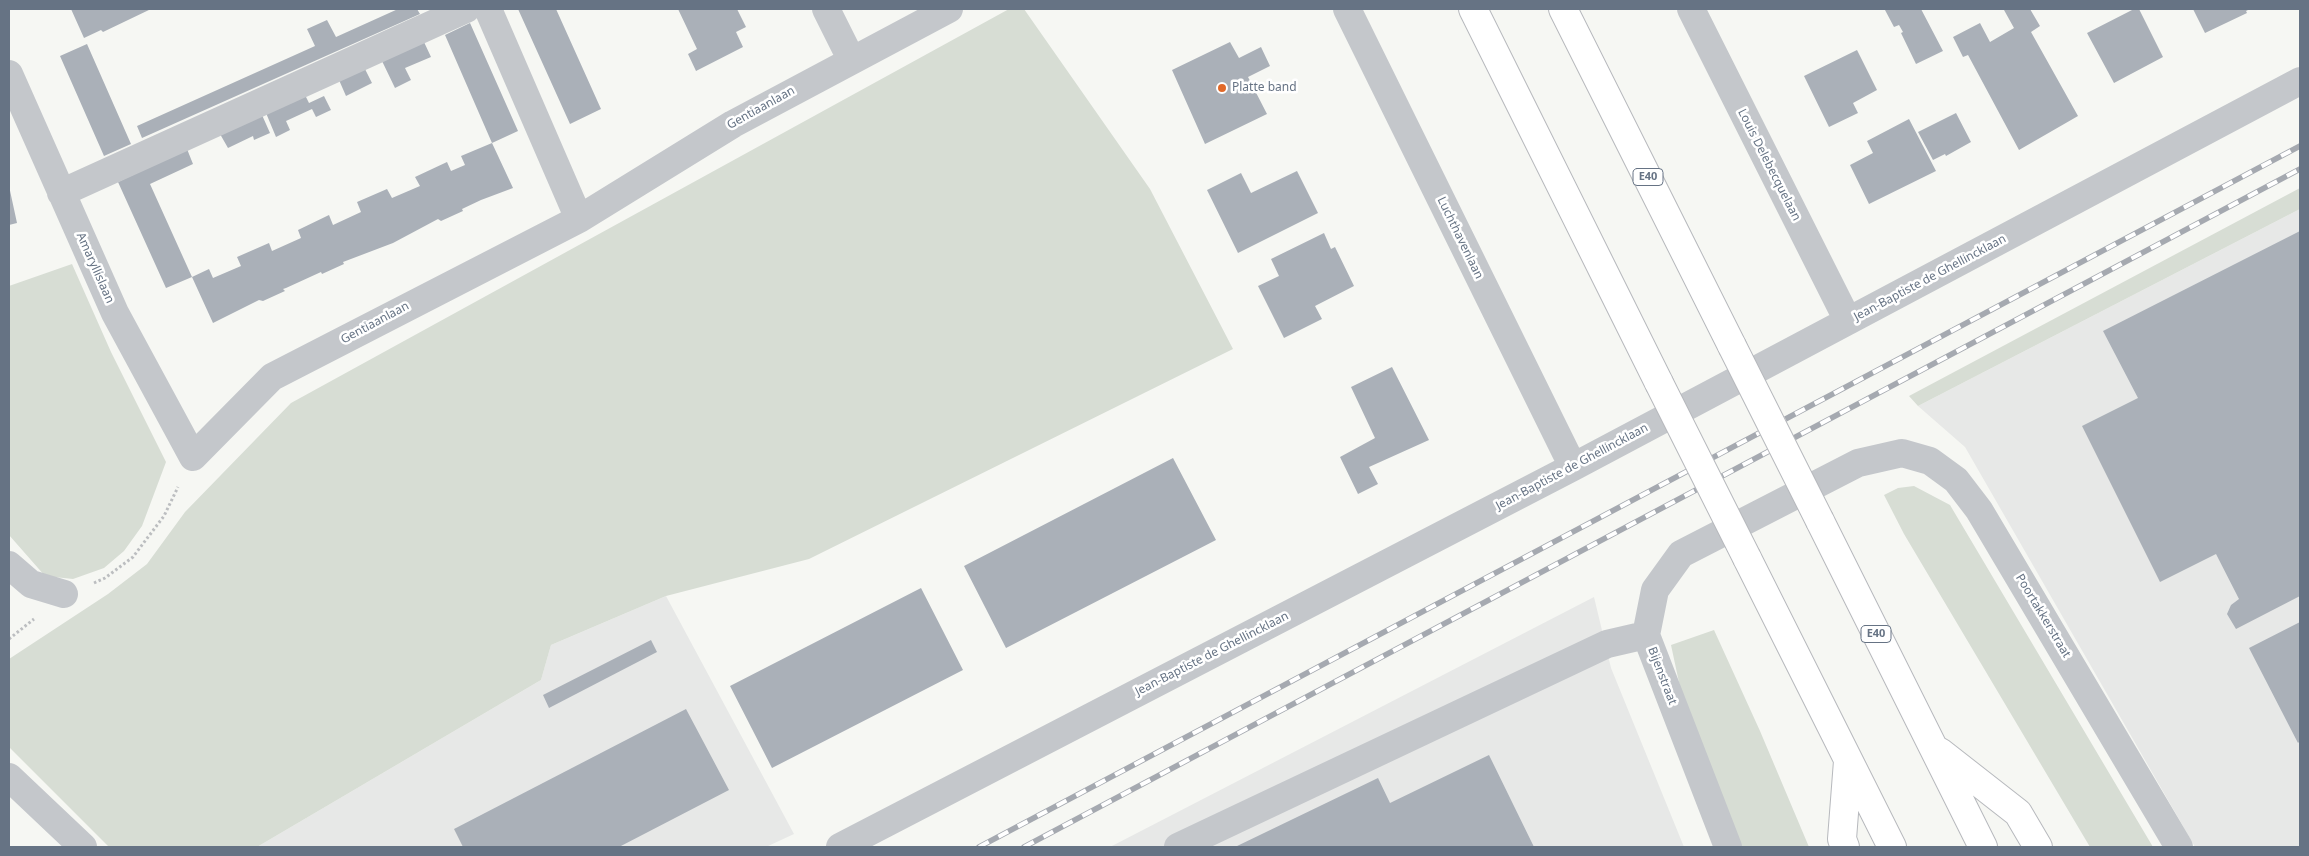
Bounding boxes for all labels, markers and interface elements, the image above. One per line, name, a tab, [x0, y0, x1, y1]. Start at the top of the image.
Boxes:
place label: Platte band	[1232, 81, 1297, 95]
marker: Platte band	[1216, 82, 1228, 94]
street label: Gentiaanlaan	[725, 83, 797, 133]
street label: Louis Delebecquelaan	[1734, 107, 1804, 223]
road number: E40	[1633, 168, 1663, 186]
street label: Luchthavenlaan	[1434, 195, 1486, 281]
street label: Amaryllislaan	[73, 230, 117, 306]
street label: Jean-Baptiste de Ghellincklaan	[1851, 232, 2009, 324]
street label: Gentiaanlaan	[338, 299, 412, 347]
street label: Jean-Baptiste de Ghellincklaan	[1493, 421, 1651, 513]
street label: Poortakkerstraat	[2012, 572, 2074, 660]
street label: Jean-Baptiste de Ghellincklaan	[1133, 609, 1291, 699]
road number: E40	[1861, 626, 1891, 642]
street label: Bijenstraat	[1644, 645, 1680, 707]

